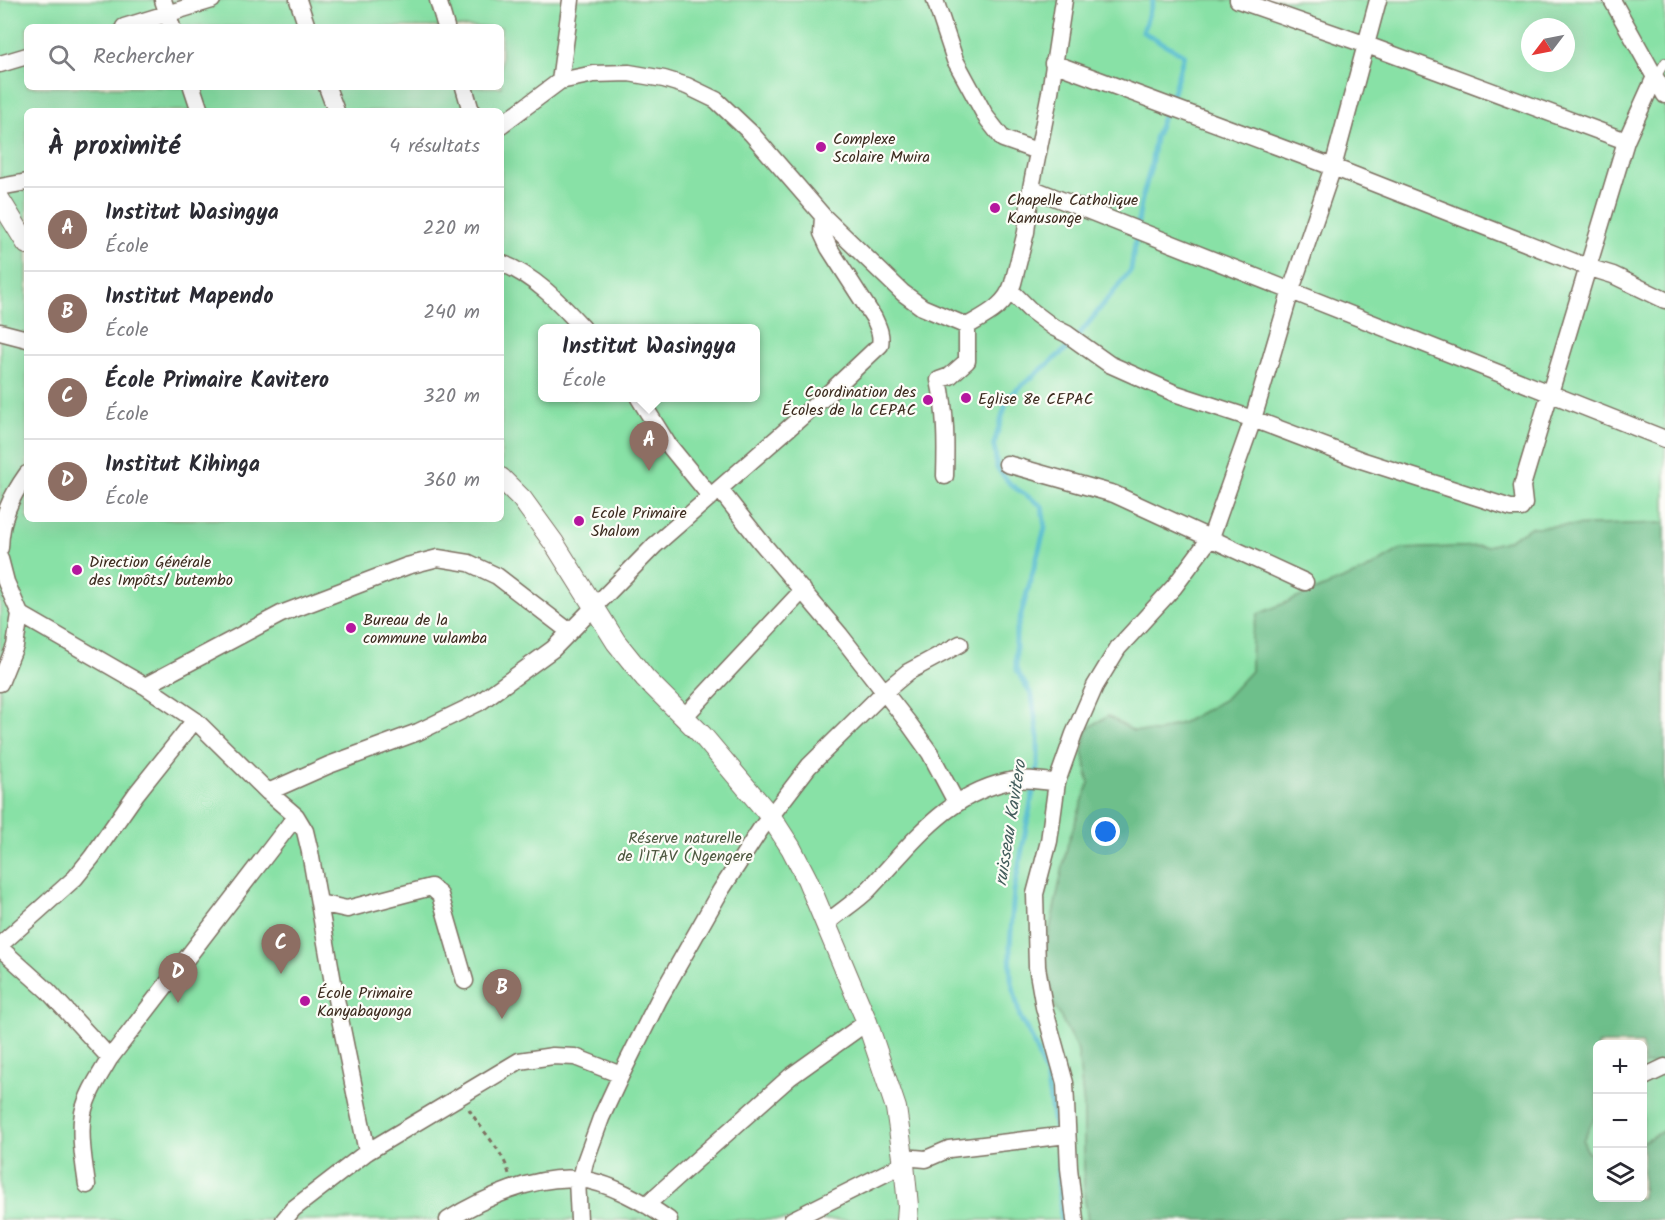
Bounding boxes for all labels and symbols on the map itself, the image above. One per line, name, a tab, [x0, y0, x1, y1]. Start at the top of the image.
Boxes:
north arrow	[1521, 18, 1575, 72]
place label: Complexe Scolaire Mwira	[833, 127, 930, 170]
marker: Complexe Scolaire Mwira	[814, 140, 828, 154]
place label: Chapelle Catholique Kamusonge	[1007, 188, 1138, 231]
marker: Chapelle Catholique Kamusonge	[988, 201, 1002, 215]
place label: Coordination des Écoles de la CEPAC	[782, 380, 916, 423]
place label: Eglise 8e CEPAC	[978, 387, 1093, 412]
marker: Eglise 8e CEPAC	[959, 391, 973, 405]
marker: Coordination des Écoles de la CEPAC	[921, 393, 935, 407]
pin: A	[630, 422, 668, 471]
place label: Ecole Primaire Shalom	[591, 501, 687, 544]
marker: Ecole Primaire Shalom	[572, 514, 586, 528]
place label: Direction Générale des Impôts/ butembo	[89, 550, 233, 593]
marker: Direction Générale des Impôts/ butembo	[70, 563, 84, 577]
place label: Bureau de la commune vulamba	[363, 608, 487, 651]
marker: Bureau de la commune vulamba	[344, 621, 358, 635]
water label: ruisseau Kavitero	[987, 757, 1036, 888]
your location	[1091, 817, 1120, 846]
park label: Réserve naturelle de l'ITAV (Ngengere	[617, 826, 753, 869]
pin: C	[262, 924, 300, 974]
pin: D	[158, 954, 198, 1003]
pin: B	[482, 970, 522, 1019]
place label: École Primaire Kanyabayonga	[317, 981, 413, 1024]
marker: École Primaire Kanyabayonga	[298, 994, 312, 1008]

